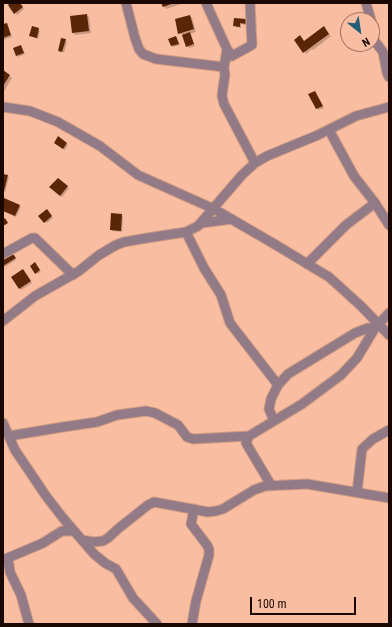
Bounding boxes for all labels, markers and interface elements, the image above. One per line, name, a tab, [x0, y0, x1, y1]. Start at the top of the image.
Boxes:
north arrow	[340, 12, 380, 52]
text: N	[360, 35, 372, 49]
scale bar	[252, 589, 358, 615]
text: 100 m	[257, 597, 287, 611]

